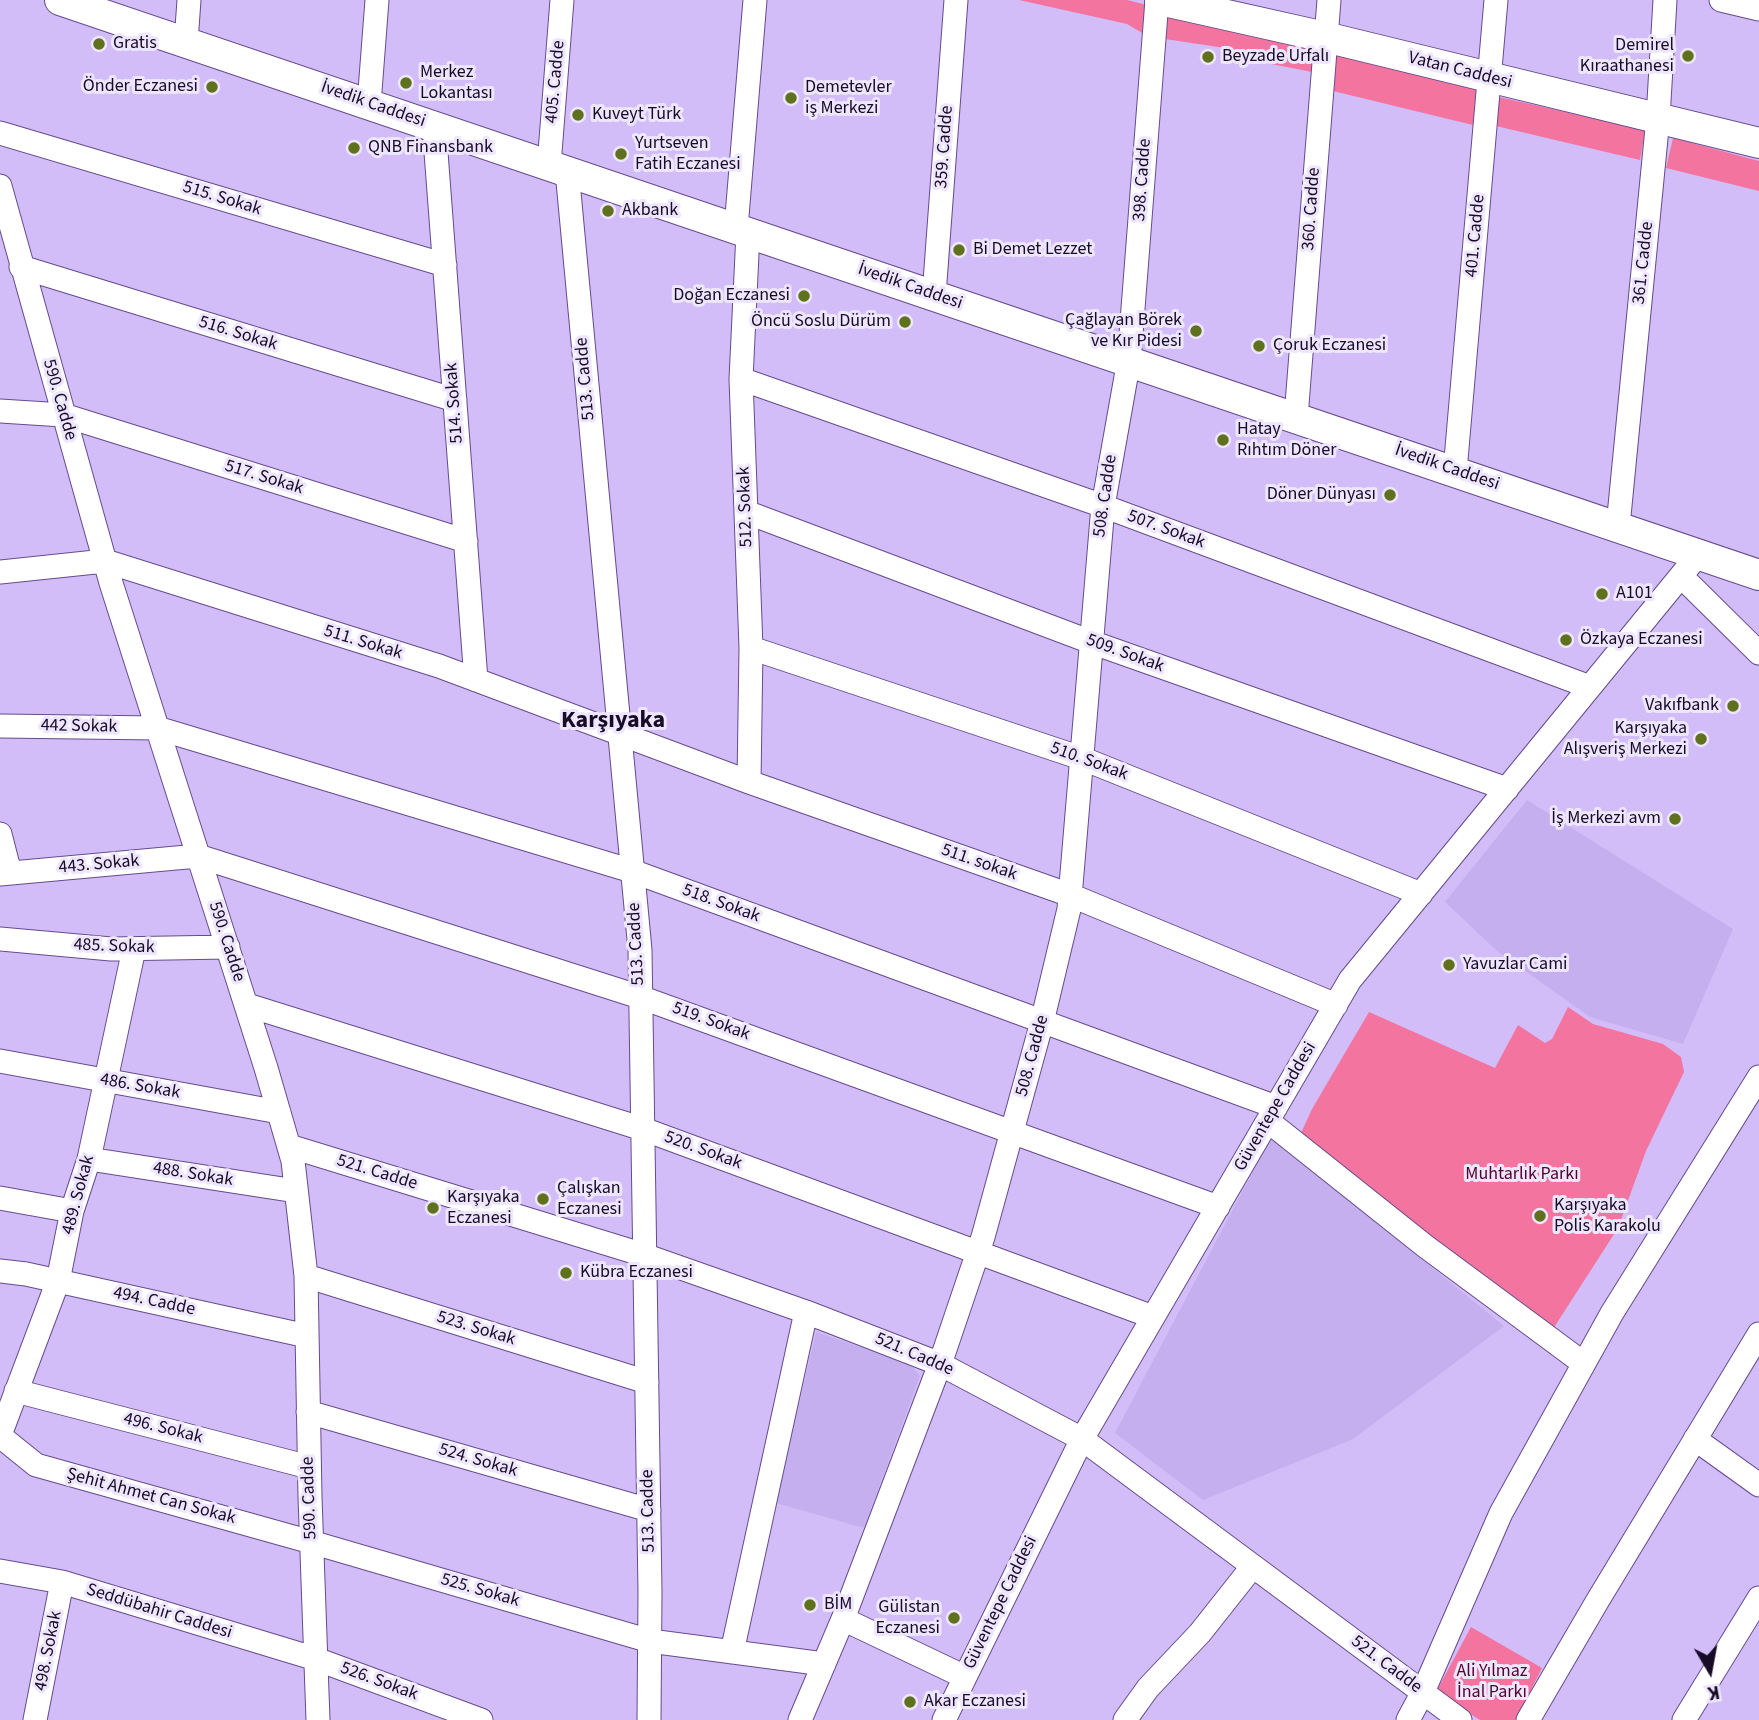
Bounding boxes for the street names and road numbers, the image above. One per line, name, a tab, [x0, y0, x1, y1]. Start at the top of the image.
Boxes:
street label: 405. Cadde	[542, 40, 570, 124]
street label: Vatan Caddesi	[1406, 48, 1514, 94]
street label: İvedik Caddesi	[318, 77, 428, 133]
street label: 359. Cadde	[931, 105, 959, 189]
street label: 398. Cadde	[1129, 138, 1157, 222]
street label: 360. Cadde	[1298, 167, 1326, 251]
street label: 515. Sokak	[180, 177, 264, 221]
street label: 401. Cadde	[1462, 194, 1490, 278]
street label: 361. Cadde	[1629, 221, 1659, 305]
street label: İvedik Caddesi	[855, 259, 965, 315]
street label: 516. Sokak	[196, 312, 280, 356]
street label: 513. Cadde	[572, 337, 600, 421]
street label: 590. Cadde	[37, 357, 81, 443]
street label: 514. Sokak	[441, 362, 469, 444]
street label: İvedik Caddesi	[1392, 440, 1502, 496]
street label: 508. Cadde	[1090, 453, 1122, 539]
street label: 517. Sokak	[222, 456, 306, 500]
street label: 512. Sokak	[734, 466, 758, 548]
street label: 507. Sokak	[1124, 506, 1208, 554]
street label: 511. Sokak	[321, 621, 405, 665]
street label: 509. Sokak	[1083, 630, 1167, 678]
street label: 442 Sokak	[41, 716, 117, 738]
street label: 510. Sokak	[1047, 738, 1131, 786]
street label: 511. sokak	[938, 840, 1020, 886]
street label: 443. Sokak	[58, 851, 140, 879]
street label: 518. Sokak	[679, 880, 763, 928]
street label: 590. Cadde	[203, 899, 249, 985]
street label: 513. Cadde	[624, 902, 650, 986]
street label: 485. Sokak	[73, 935, 155, 959]
street label: 519. Sokak	[669, 998, 753, 1046]
street label: 508. Cadde	[1012, 1013, 1054, 1099]
street label: Güventepe Caddesi	[1230, 1039, 1322, 1175]
street label: 486. Sokak	[98, 1069, 182, 1105]
street label: 520. Sokak	[661, 1127, 745, 1175]
street label: 521. Cadde	[334, 1151, 420, 1195]
street label: 489. Sokak	[58, 1153, 100, 1237]
street label: 488. Sokak	[151, 1158, 235, 1192]
street label: 494. Cadde	[111, 1283, 197, 1321]
street label: 523. Sokak	[434, 1307, 518, 1351]
street label: 521. Cadde	[871, 1329, 957, 1381]
street label: 496. Sokak	[121, 1409, 205, 1449]
street label: 524. Sokak	[436, 1439, 520, 1483]
street label: 590. Cadde	[298, 1456, 322, 1540]
street label: Şehit Ahmet Can Sokak	[64, 1464, 238, 1530]
street label: 513. Cadde	[637, 1469, 661, 1553]
street label: Güventepe Caddesi	[959, 1533, 1043, 1673]
street label: 525. Sokak	[438, 1569, 522, 1613]
street label: Seddübahir Caddesi	[83, 1580, 235, 1644]
street label: 498. Sokak	[31, 1609, 67, 1693]
street label: 521. Cadde	[1346, 1631, 1426, 1699]
street label: 526. Sokak	[337, 1658, 421, 1706]

